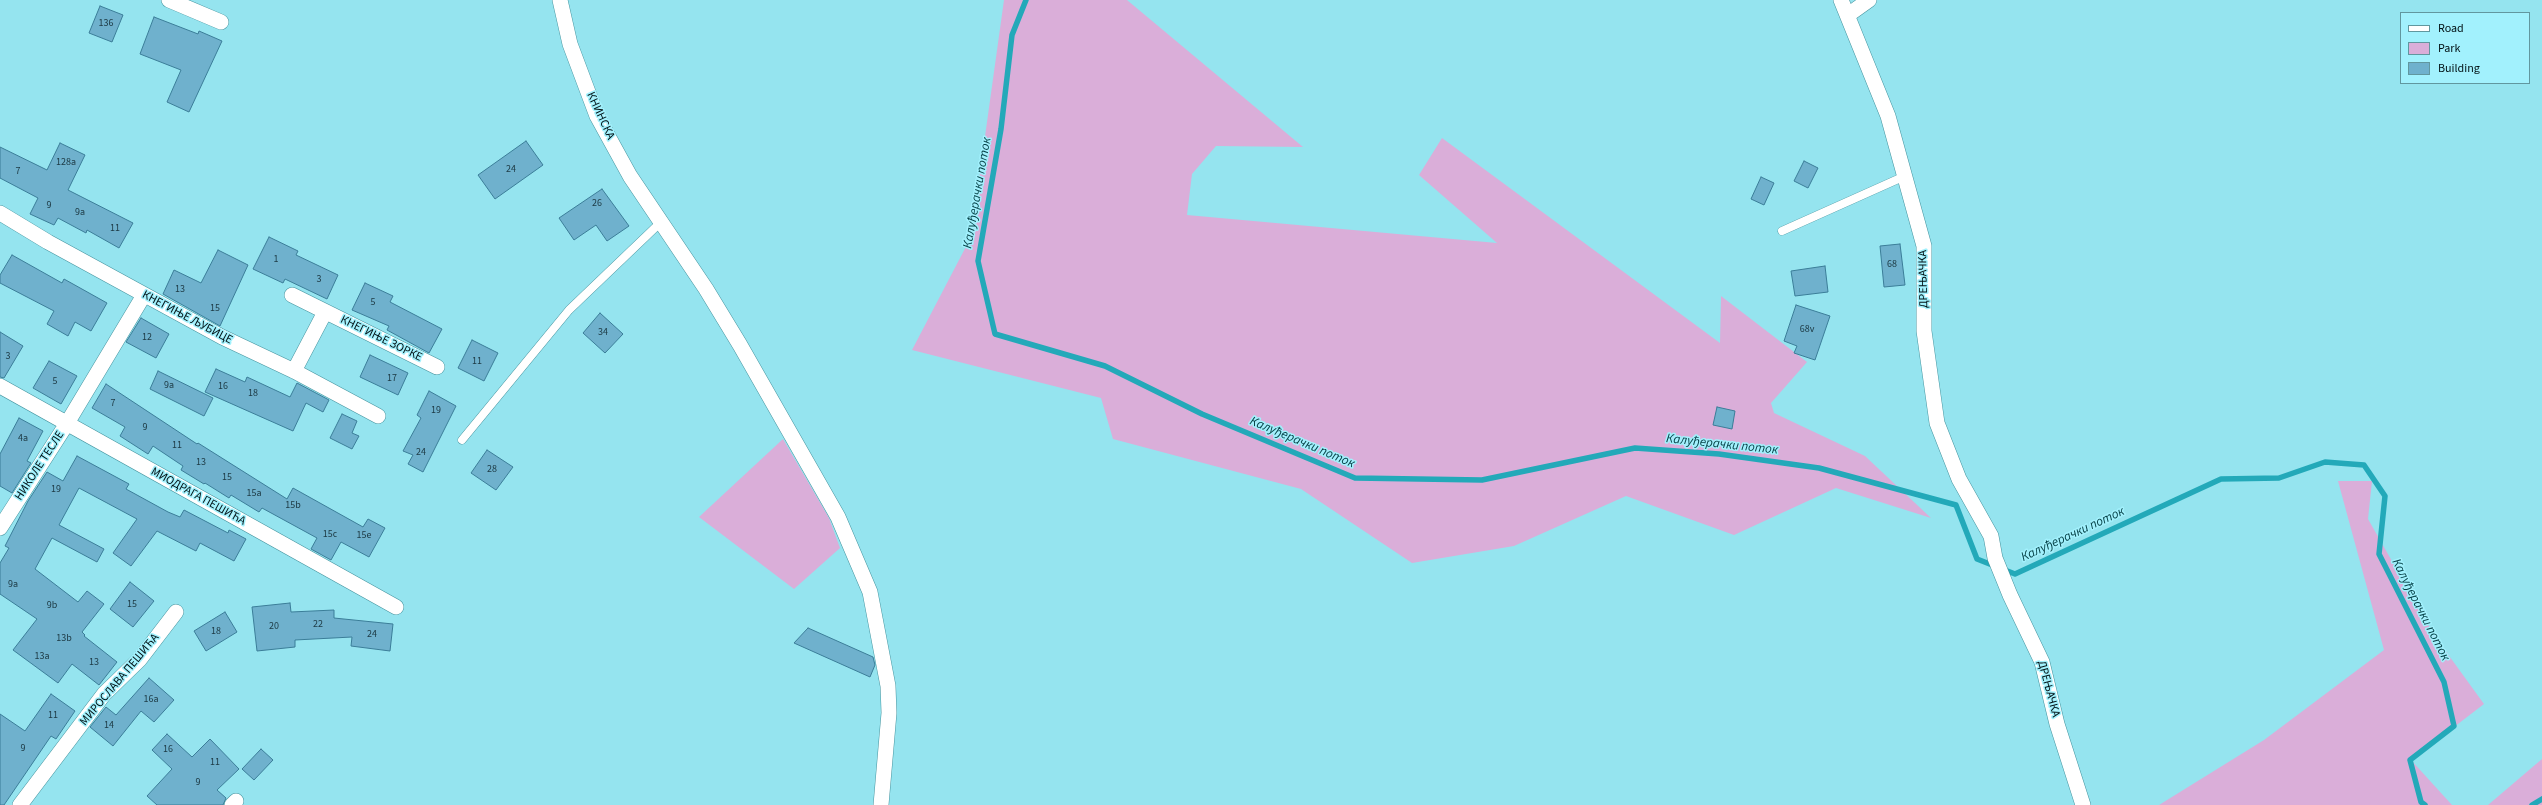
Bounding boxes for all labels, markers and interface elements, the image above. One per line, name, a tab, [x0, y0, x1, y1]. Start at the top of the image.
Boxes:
legend	[2400, 12, 2530, 84]
house number: 136	[99, 18, 113, 30]
text: Road	[2438, 20, 2464, 37]
text: Park	[2438, 40, 2460, 57]
text: Building	[2438, 60, 2480, 77]
street label: КНИНСКА	[583, 90, 617, 142]
water label: Калуђерачки поток	[961, 136, 995, 250]
house number: 128a	[56, 157, 76, 169]
house number: 24	[506, 164, 516, 176]
house number: 7	[16, 166, 20, 178]
house number: 26	[592, 198, 602, 210]
house number: 9	[47, 200, 51, 212]
house number: 9a	[75, 207, 85, 219]
house number: 11	[110, 223, 120, 235]
street label: ДРЕЊАЧКА	[1916, 250, 1932, 308]
house number: 1	[274, 254, 278, 266]
house number: 68	[1887, 259, 1897, 271]
house number: 3	[317, 274, 321, 286]
house number: 13	[175, 284, 185, 296]
street label: КНЕГИЊЕ ЉУБИЦЕ	[139, 288, 235, 348]
house number: 5	[371, 297, 375, 309]
house number: 15	[210, 303, 220, 315]
street label: КНЕГИЊЕ ЗОРКЕ	[338, 313, 424, 365]
house number: 68v	[1800, 324, 1814, 336]
house number: 34	[598, 327, 608, 339]
house number: 12	[142, 332, 152, 344]
house number: 3	[6, 351, 10, 363]
house number: 11	[472, 356, 482, 368]
house number: 17	[387, 373, 397, 385]
house number: 5	[53, 376, 57, 388]
house number: 9a	[164, 380, 174, 392]
house number: 16	[218, 381, 228, 393]
house number: 18	[248, 388, 258, 400]
house number: 7	[111, 398, 115, 410]
house number: 19	[431, 405, 441, 417]
water label: Калуђерачки поток	[1247, 414, 1357, 472]
house number: 9	[143, 422, 147, 434]
street label: НИКОЛЕ ТЕСЛЕ	[12, 428, 68, 504]
water label: Калуђерачки поток	[1665, 431, 1779, 459]
house number: 4a	[18, 433, 28, 445]
house number: 11	[172, 440, 182, 452]
house number: 24	[416, 447, 426, 459]
house number: 13	[196, 457, 206, 469]
house number: 28	[487, 464, 497, 476]
street label: МИОДРАГА ПЕШИЋА	[148, 465, 248, 529]
house number: 15	[222, 472, 232, 484]
house number: 19	[51, 484, 61, 496]
house number: 15a	[247, 488, 261, 500]
house number: 15b	[285, 500, 301, 512]
water label: Калуђерачки поток	[2019, 504, 2127, 566]
house number: 15c	[323, 529, 337, 541]
house number: 15e	[357, 530, 371, 542]
water label: Калуђерачки поток	[2388, 556, 2452, 664]
house number: 9a	[8, 579, 18, 591]
house number: 15	[127, 599, 137, 611]
house number: 9b	[47, 600, 57, 612]
house number: 22	[313, 619, 323, 631]
house number: 20	[269, 621, 279, 633]
house number: 18	[211, 626, 221, 638]
house number: 24	[367, 629, 377, 641]
street label: МИРОСЛАВА ПЕШИЋА	[77, 631, 163, 729]
house number: 13b	[56, 633, 72, 645]
house number: 13a	[35, 651, 49, 663]
house number: 13	[89, 657, 99, 669]
street label: ДРЕЊАЧКА	[2034, 659, 2062, 719]
house number: 16a	[144, 694, 158, 706]
house number: 11	[48, 710, 58, 722]
house number: 14	[104, 720, 114, 732]
house number: 9	[21, 743, 25, 755]
house number: 16	[163, 744, 173, 756]
house number: 11	[210, 757, 220, 769]
house number: 9	[196, 777, 200, 789]

